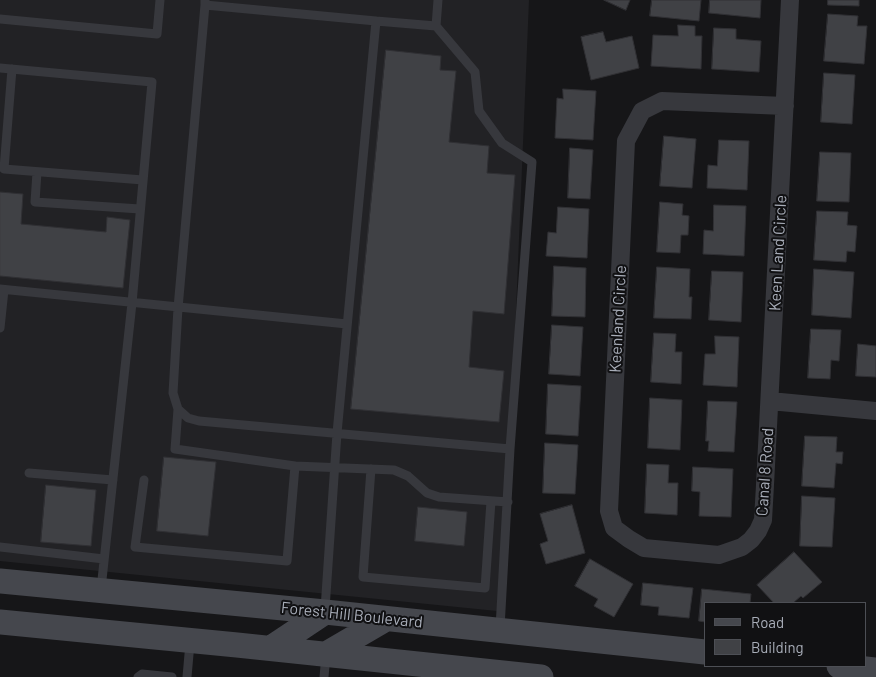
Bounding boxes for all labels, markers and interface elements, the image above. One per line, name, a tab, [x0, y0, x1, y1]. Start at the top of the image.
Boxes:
street label: Keen Land Circle	[765, 194, 791, 312]
street label: Keenland Circle	[606, 265, 630, 373]
street label: Canal 8 Road	[752, 427, 778, 517]
street label: Forest Hill Boulevard	[280, 598, 424, 632]
legend	[704, 602, 866, 667]
text: Road	[751, 613, 784, 631]
text: Building	[751, 638, 804, 656]

